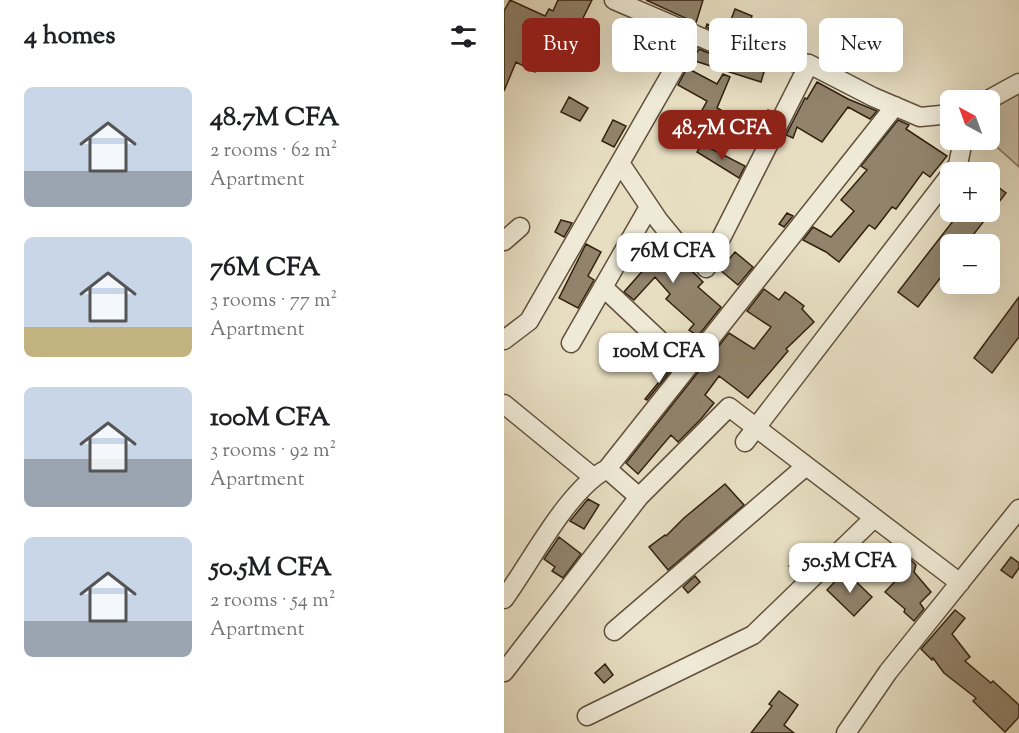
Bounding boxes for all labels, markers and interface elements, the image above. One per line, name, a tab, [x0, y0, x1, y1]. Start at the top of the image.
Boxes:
text: 4 homes	[24, 18, 115, 55]
chip: Buy	[522, 18, 600, 72]
chip: Rent	[612, 18, 697, 72]
chip: Filters	[709, 18, 807, 72]
chip: New	[819, 18, 903, 72]
icon: filters	[447, 20, 480, 53]
north arrow	[940, 90, 1000, 150]
map controls	[940, 90, 1000, 294]
text: 48.7M CFA	[210, 100, 339, 137]
pin: 48.7M CFA	[653, 110, 791, 161]
icon: home	[72, 111, 144, 183]
text: 48.7M CFA	[672, 115, 772, 144]
text: 2 rooms · 62 m²	[210, 137, 338, 166]
button: +	[940, 162, 1000, 222]
text: Apartment	[210, 166, 305, 195]
pin: 76M CFA	[618, 233, 728, 284]
button: −	[940, 234, 1000, 294]
text: 76M CFA	[631, 238, 715, 267]
text: 76M CFA	[210, 250, 320, 287]
icon: home	[72, 261, 144, 333]
text: 3 rooms · 77 m²	[210, 287, 337, 316]
text: Apartment	[210, 316, 305, 345]
pin: 100M CFA	[597, 333, 721, 384]
text: 100M CFA	[613, 338, 705, 367]
text: 100M CFA	[210, 400, 330, 437]
icon: home	[72, 411, 144, 483]
text: 3 rooms · 92 m²	[210, 437, 336, 466]
text: Apartment	[210, 466, 305, 495]
pin: 50.5M CFA	[781, 543, 919, 594]
text: 50.5M CFA	[803, 548, 897, 577]
text: 50.5M CFA	[210, 550, 332, 587]
icon: home	[72, 561, 144, 633]
text: 2 rooms · 54 m²	[210, 587, 335, 616]
text: Apartment	[210, 616, 305, 645]

